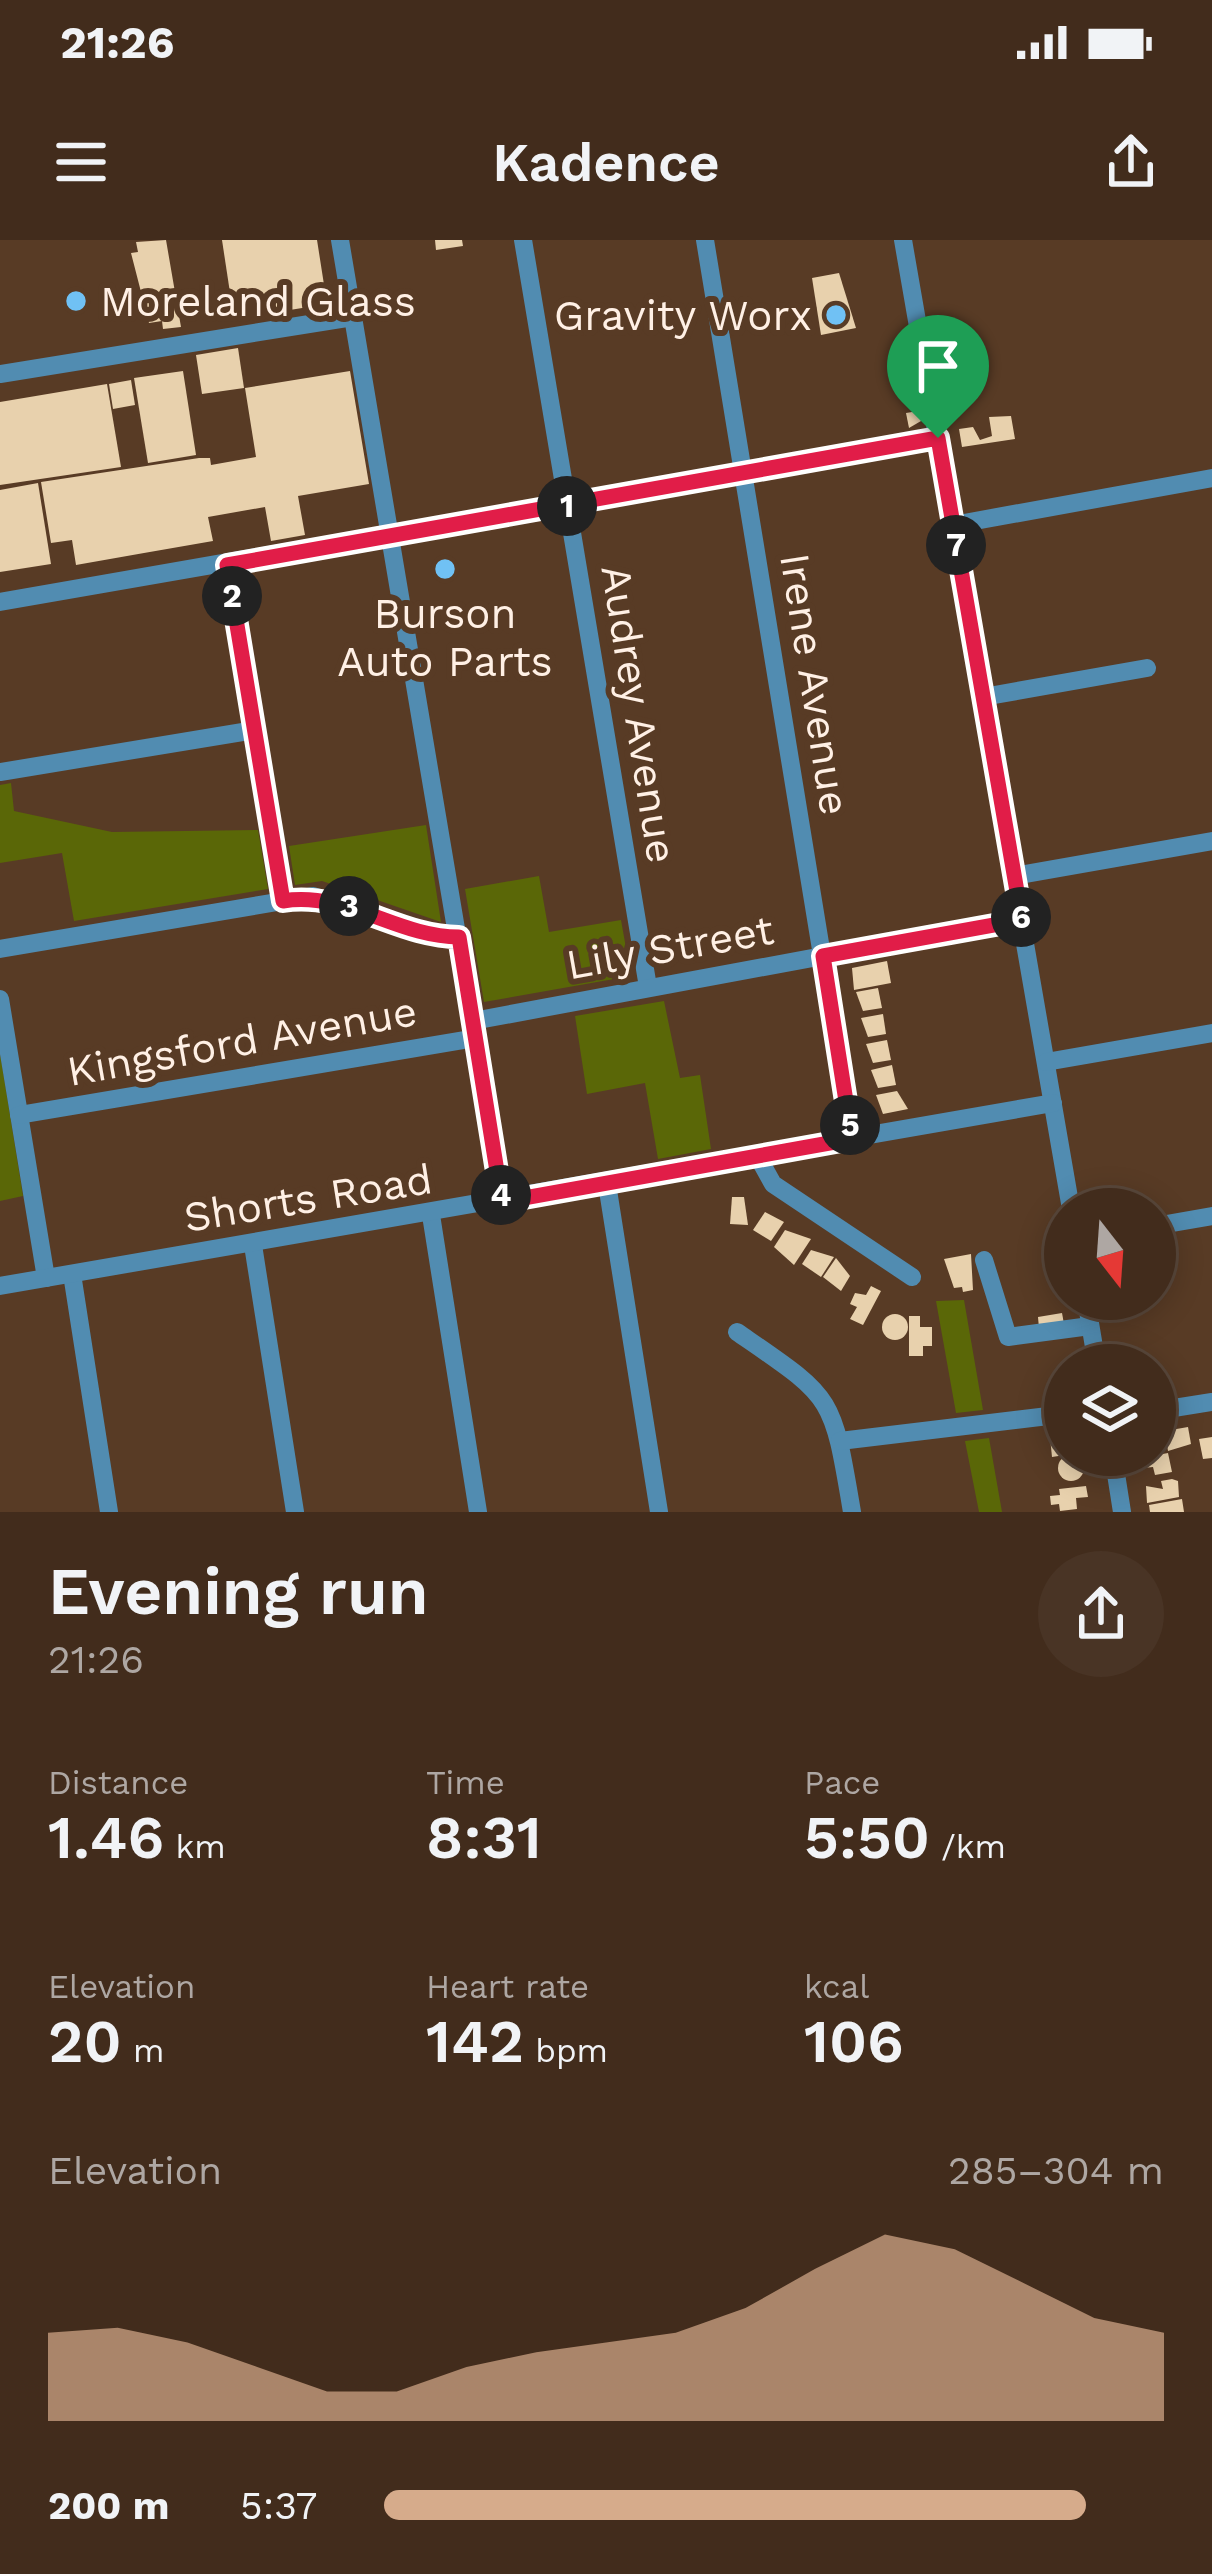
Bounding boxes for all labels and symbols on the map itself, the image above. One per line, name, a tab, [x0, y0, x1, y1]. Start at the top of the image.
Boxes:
place label: Moreland Glass	[100, 277, 416, 326]
marker: Moreland Glass	[63, 288, 89, 314]
place label: Gravity Worx	[554, 291, 812, 340]
marker: Gravity Worx	[823, 302, 849, 328]
pin	[887, 315, 989, 438]
pin: 1	[537, 476, 597, 536]
pin: 7	[926, 515, 986, 575]
street label: Irene Avenue	[770, 550, 860, 818]
marker: Burson Auto Parts	[432, 556, 458, 582]
street label: Audrey Avenue	[591, 561, 687, 867]
pin: 2	[202, 566, 262, 626]
place label: Burson Auto Parts	[337, 589, 553, 686]
pin: 3	[319, 876, 379, 936]
pin: 6	[991, 887, 1051, 947]
street label: Lily Street	[563, 905, 777, 989]
street label: Kingsford Avenue	[63, 986, 421, 1096]
pin: 5	[820, 1095, 880, 1155]
street label: Shorts Road	[180, 1154, 436, 1242]
pin: 4	[471, 1165, 531, 1225]
north arrow	[1044, 1188, 1176, 1320]

